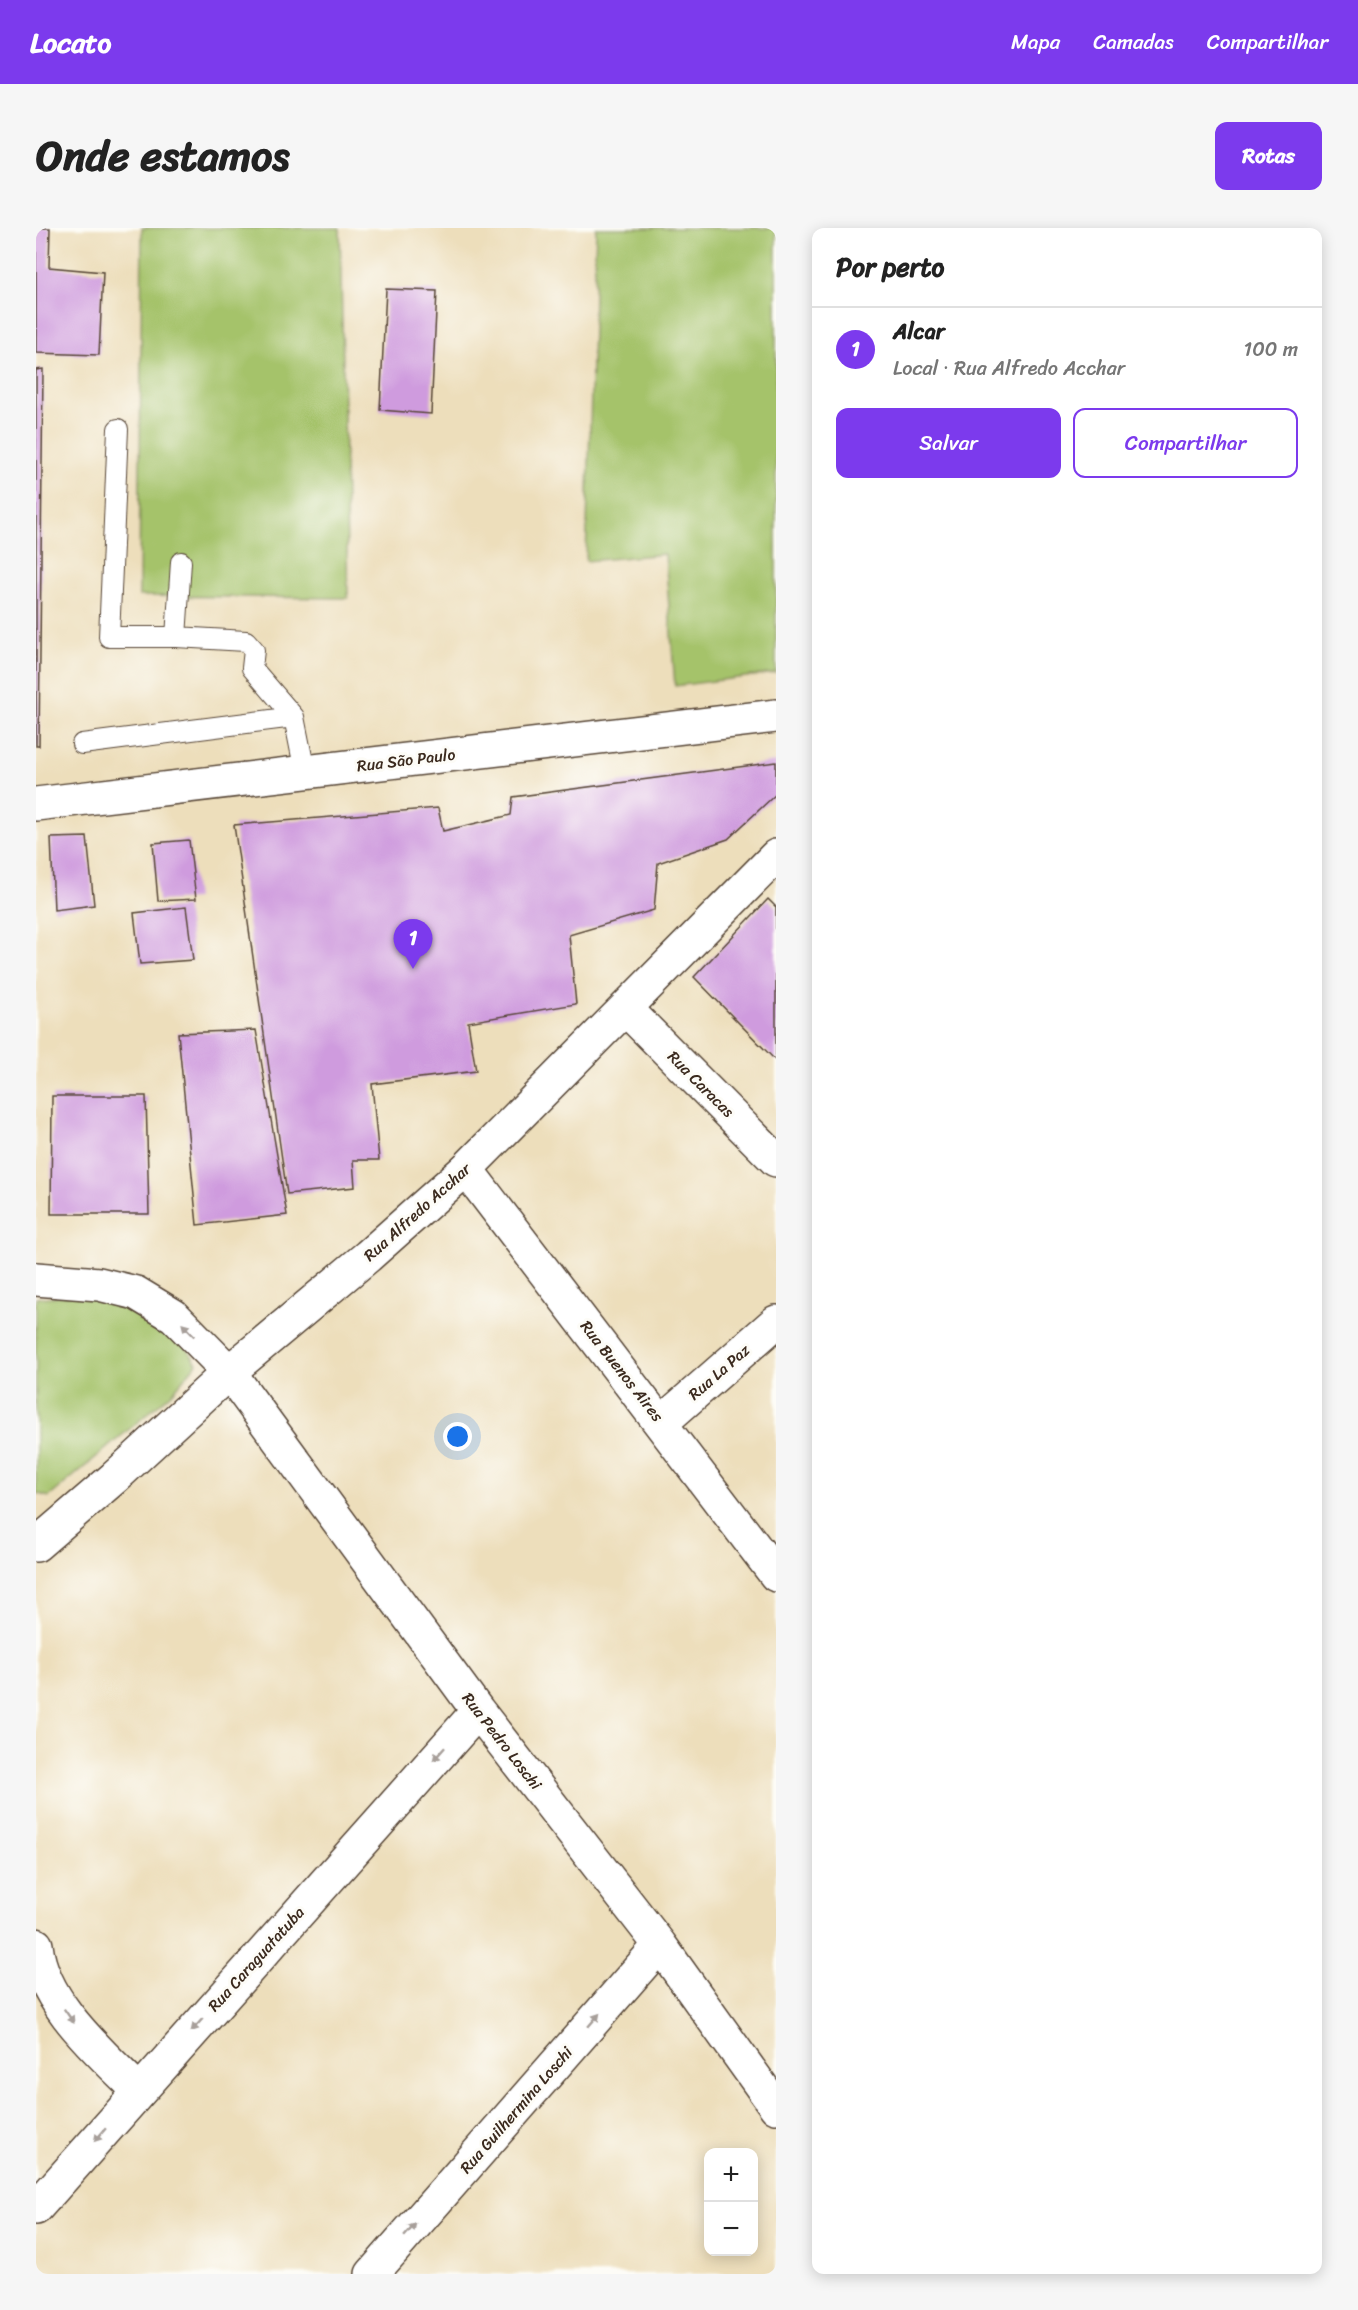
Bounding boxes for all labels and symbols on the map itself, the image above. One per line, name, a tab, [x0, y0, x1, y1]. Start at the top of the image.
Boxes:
street label: Rua São Paulo	[355, 740, 457, 780]
pin: 1	[394, 920, 433, 969]
street label: Rua Caracas	[660, 1043, 742, 1125]
street label: Rua Alfredo Acchar	[356, 1154, 479, 1269]
street label: Rua Buenos Aires	[573, 1314, 672, 1429]
one-way arrow	[181, 1323, 195, 1338]
street label: Rua La Paz	[681, 1336, 757, 1408]
your location	[443, 1422, 472, 1451]
street label: Rua Pedro Loschi	[454, 1686, 550, 1797]
one-way arrow	[432, 1747, 446, 1762]
street label: Rua Caraguatatuba	[200, 1899, 312, 2019]
one-way arrow	[63, 2008, 74, 2024]
one-way arrow	[587, 2013, 600, 2028]
one-way arrow	[191, 2017, 204, 2032]
street label: Rua Guilhermina Loschi	[452, 2039, 580, 2180]
one-way arrow	[94, 2127, 107, 2142]
one-way arrow	[403, 2223, 416, 2238]

